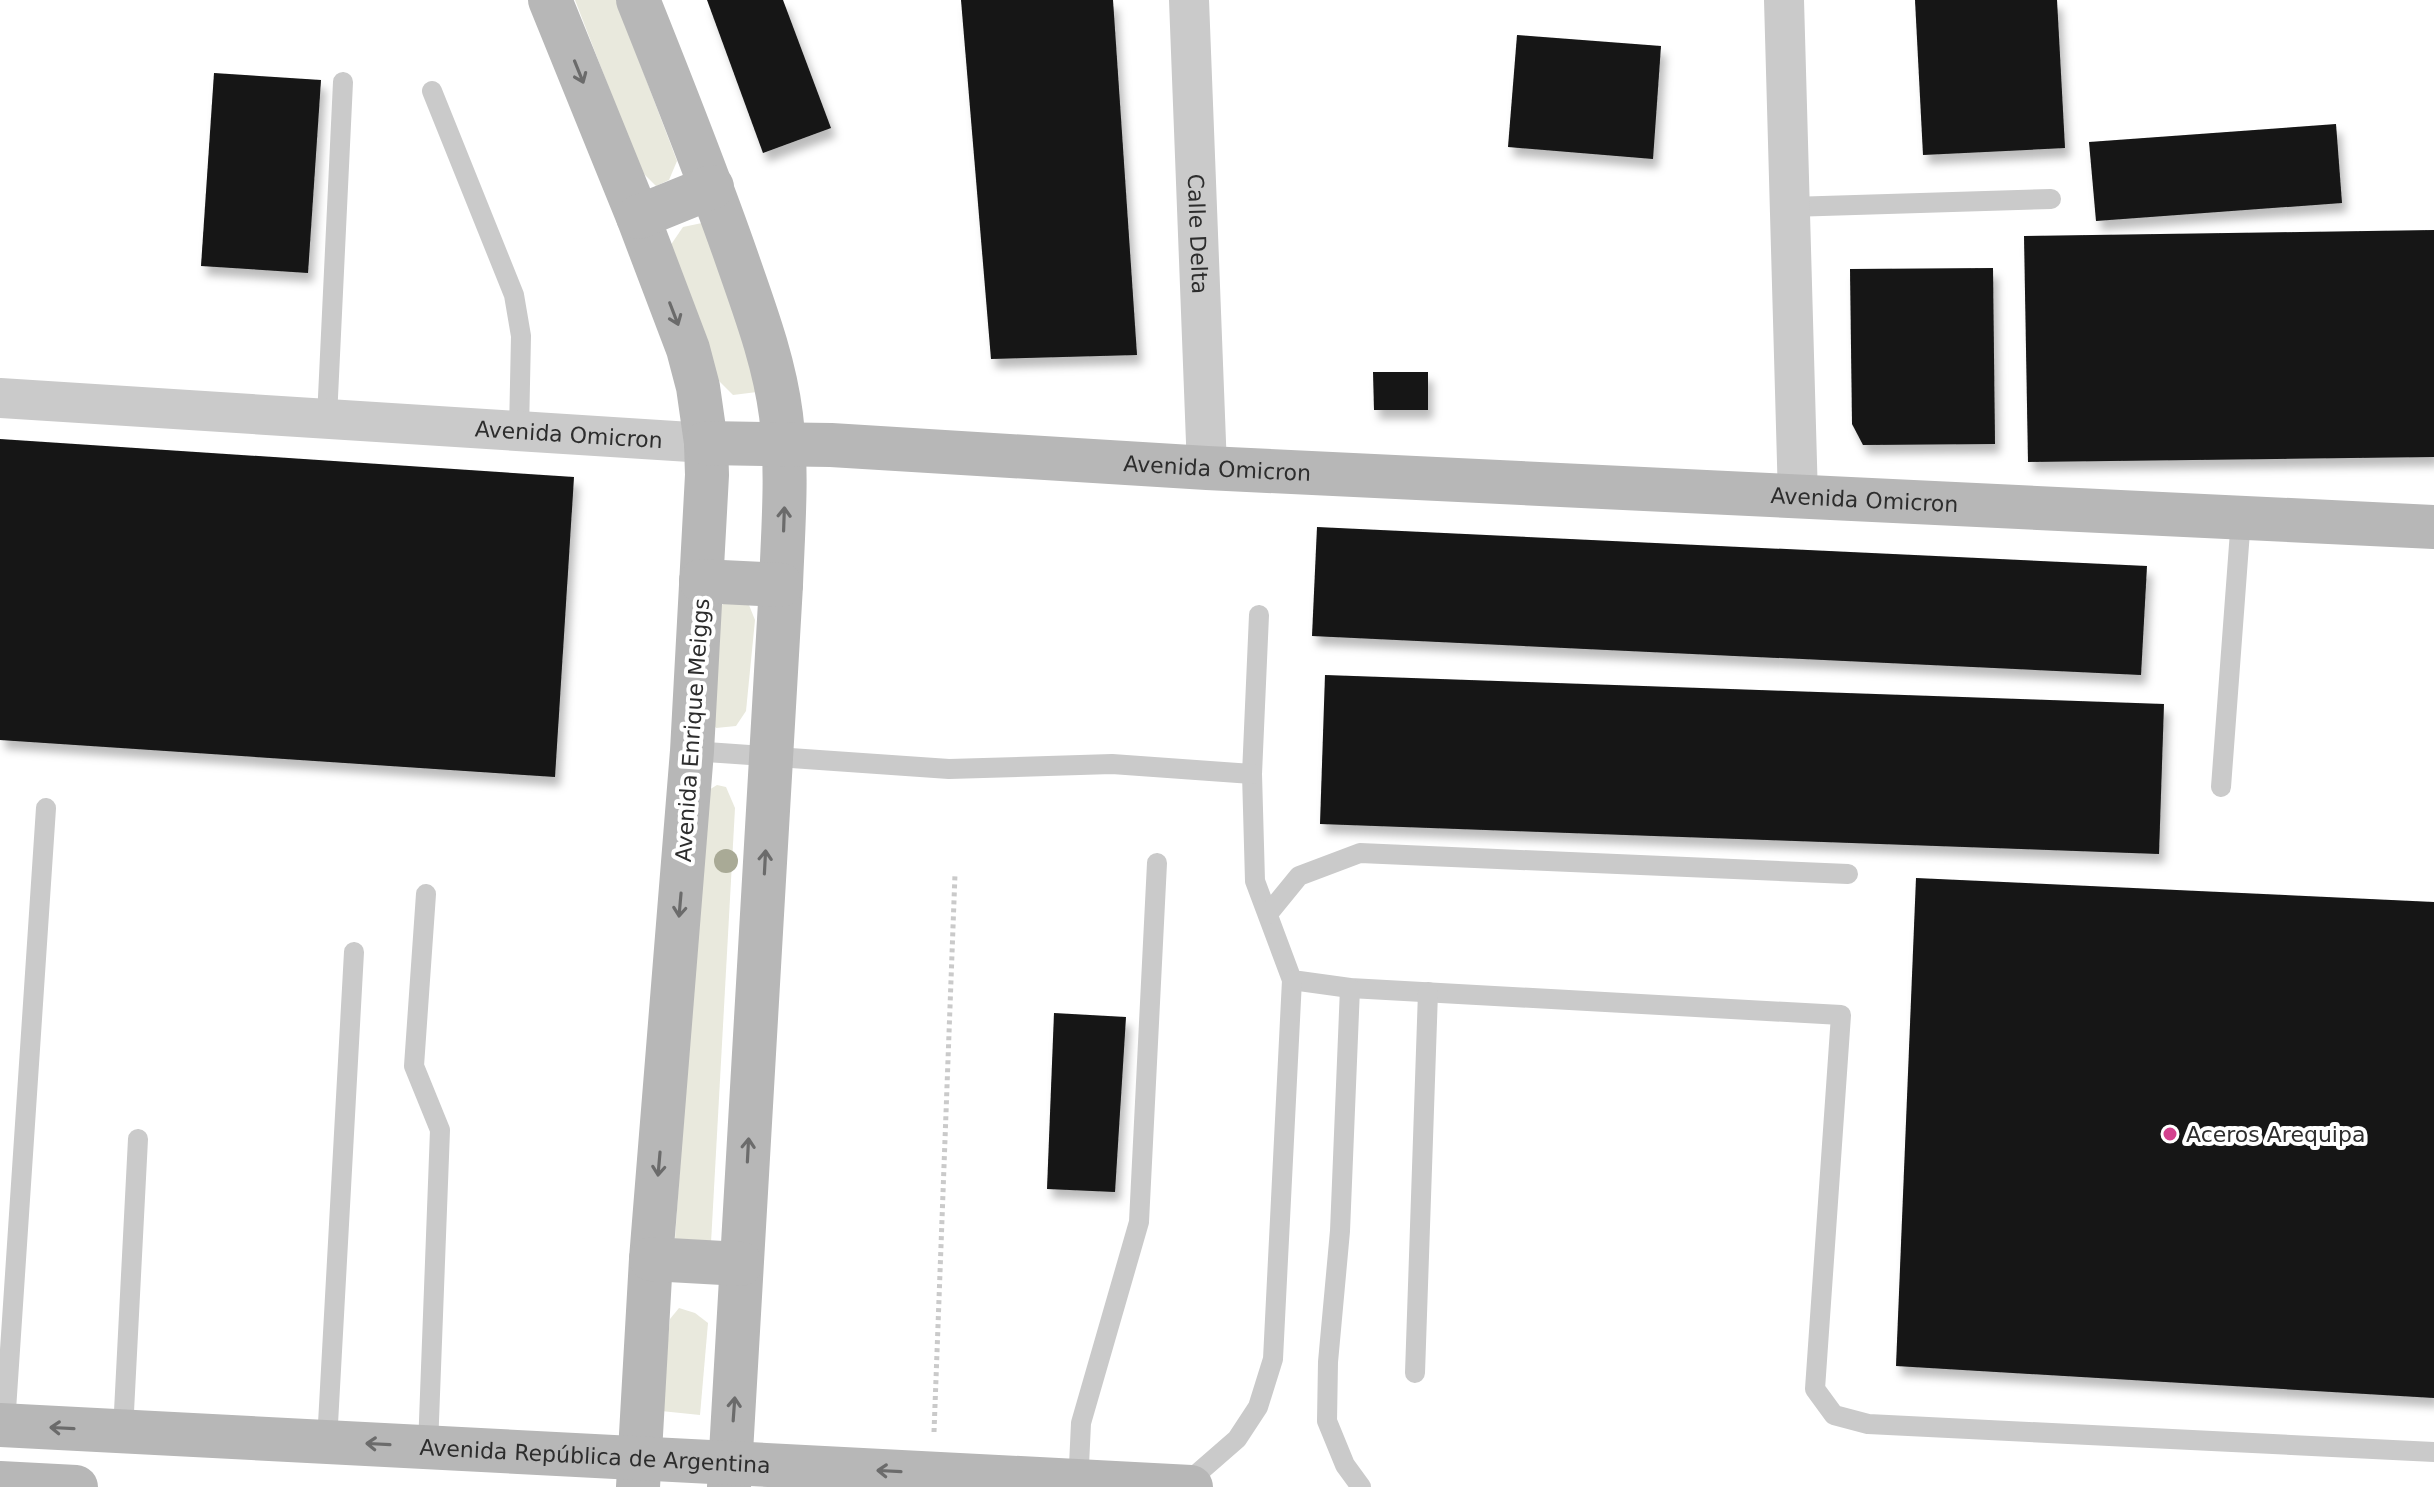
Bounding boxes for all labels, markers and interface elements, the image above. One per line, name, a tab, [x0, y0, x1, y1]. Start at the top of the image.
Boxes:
one-way arrow	[573, 59, 587, 84]
street label: Calle Delta	[1183, 173, 1212, 294]
one-way arrow	[668, 301, 683, 326]
street label: Avenida Omicron	[474, 416, 663, 453]
street label: Avenida Omicron	[1123, 451, 1312, 486]
street label: Avenida Omicron	[1770, 483, 1959, 517]
one-way arrow	[776, 506, 791, 533]
street label: Avenida Enrique Meiggs	[671, 597, 714, 863]
one-way arrow	[758, 849, 773, 876]
one-way arrow	[672, 891, 687, 918]
place label: Aceros Arequipa	[2186, 1122, 2365, 1147]
marker: Aceros Arequipa	[2161, 1125, 2179, 1143]
one-way arrow	[741, 1137, 756, 1163]
one-way arrow	[651, 1150, 666, 1177]
one-way arrow	[727, 1396, 742, 1423]
one-way arrow	[49, 1420, 76, 1435]
street label: Avenida República de Argentina	[419, 1435, 771, 1478]
one-way arrow	[365, 1437, 392, 1452]
one-way arrow	[876, 1464, 903, 1479]

